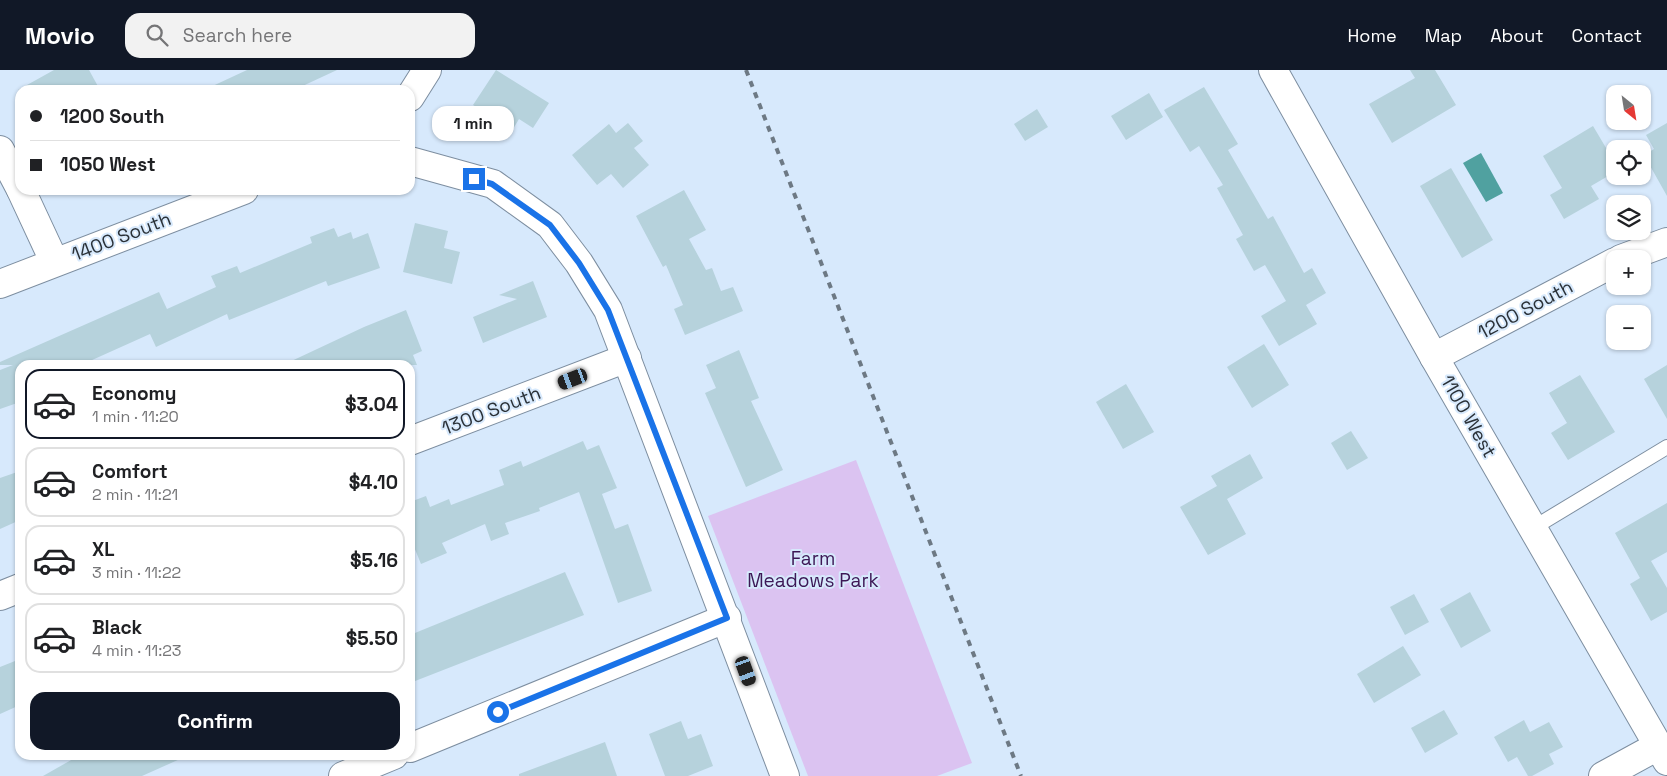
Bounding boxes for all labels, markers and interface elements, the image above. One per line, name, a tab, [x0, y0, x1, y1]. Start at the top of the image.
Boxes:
search box	[125, 13, 475, 58]
text: Movio	[25, 20, 95, 51]
icon: search	[143, 21, 171, 49]
text: Search here	[183, 23, 292, 48]
text: Home	[1348, 24, 1397, 47]
text: Map	[1425, 24, 1462, 47]
text: About	[1490, 24, 1544, 47]
text: Contact	[1572, 24, 1642, 47]
north arrow	[1606, 85, 1651, 130]
map controls	[1606, 85, 1651, 350]
text: 1200 South	[60, 104, 165, 129]
callout: 1 min	[433, 106, 515, 142]
text: 1 min	[453, 113, 493, 134]
button: locate	[1606, 140, 1651, 185]
text: 1050 West	[60, 152, 156, 177]
route end	[463, 168, 485, 190]
button: layers	[1606, 195, 1651, 240]
street label: 1400 South	[68, 206, 174, 267]
button: +	[1606, 250, 1651, 295]
street label: 1200 South	[1473, 274, 1577, 345]
button: −	[1606, 305, 1651, 350]
car	[556, 367, 589, 391]
street label: 1100 West	[1435, 371, 1502, 462]
street label: 1300 South	[438, 380, 544, 441]
text: Economy	[92, 381, 176, 406]
icon: car	[32, 382, 77, 427]
text: $3.04	[345, 392, 398, 417]
text: 1 min · 11:20	[92, 406, 179, 427]
text: Comfort	[92, 459, 168, 484]
icon: car	[32, 460, 77, 505]
text: $4.10	[349, 470, 398, 495]
text: 2 min · 11:21	[92, 484, 178, 505]
text: XL	[92, 537, 115, 562]
icon: car	[32, 538, 77, 583]
park label: Farm Meadows Park	[747, 546, 879, 593]
text: $5.16	[350, 548, 398, 573]
text: 3 min · 11:22	[92, 562, 181, 583]
text: Black	[92, 615, 142, 640]
icon: car	[32, 616, 77, 661]
text: $5.50	[346, 626, 398, 651]
text: 4 min · 11:23	[92, 640, 182, 661]
car	[733, 654, 758, 688]
button: Confirm	[30, 692, 400, 750]
route start	[487, 701, 509, 723]

